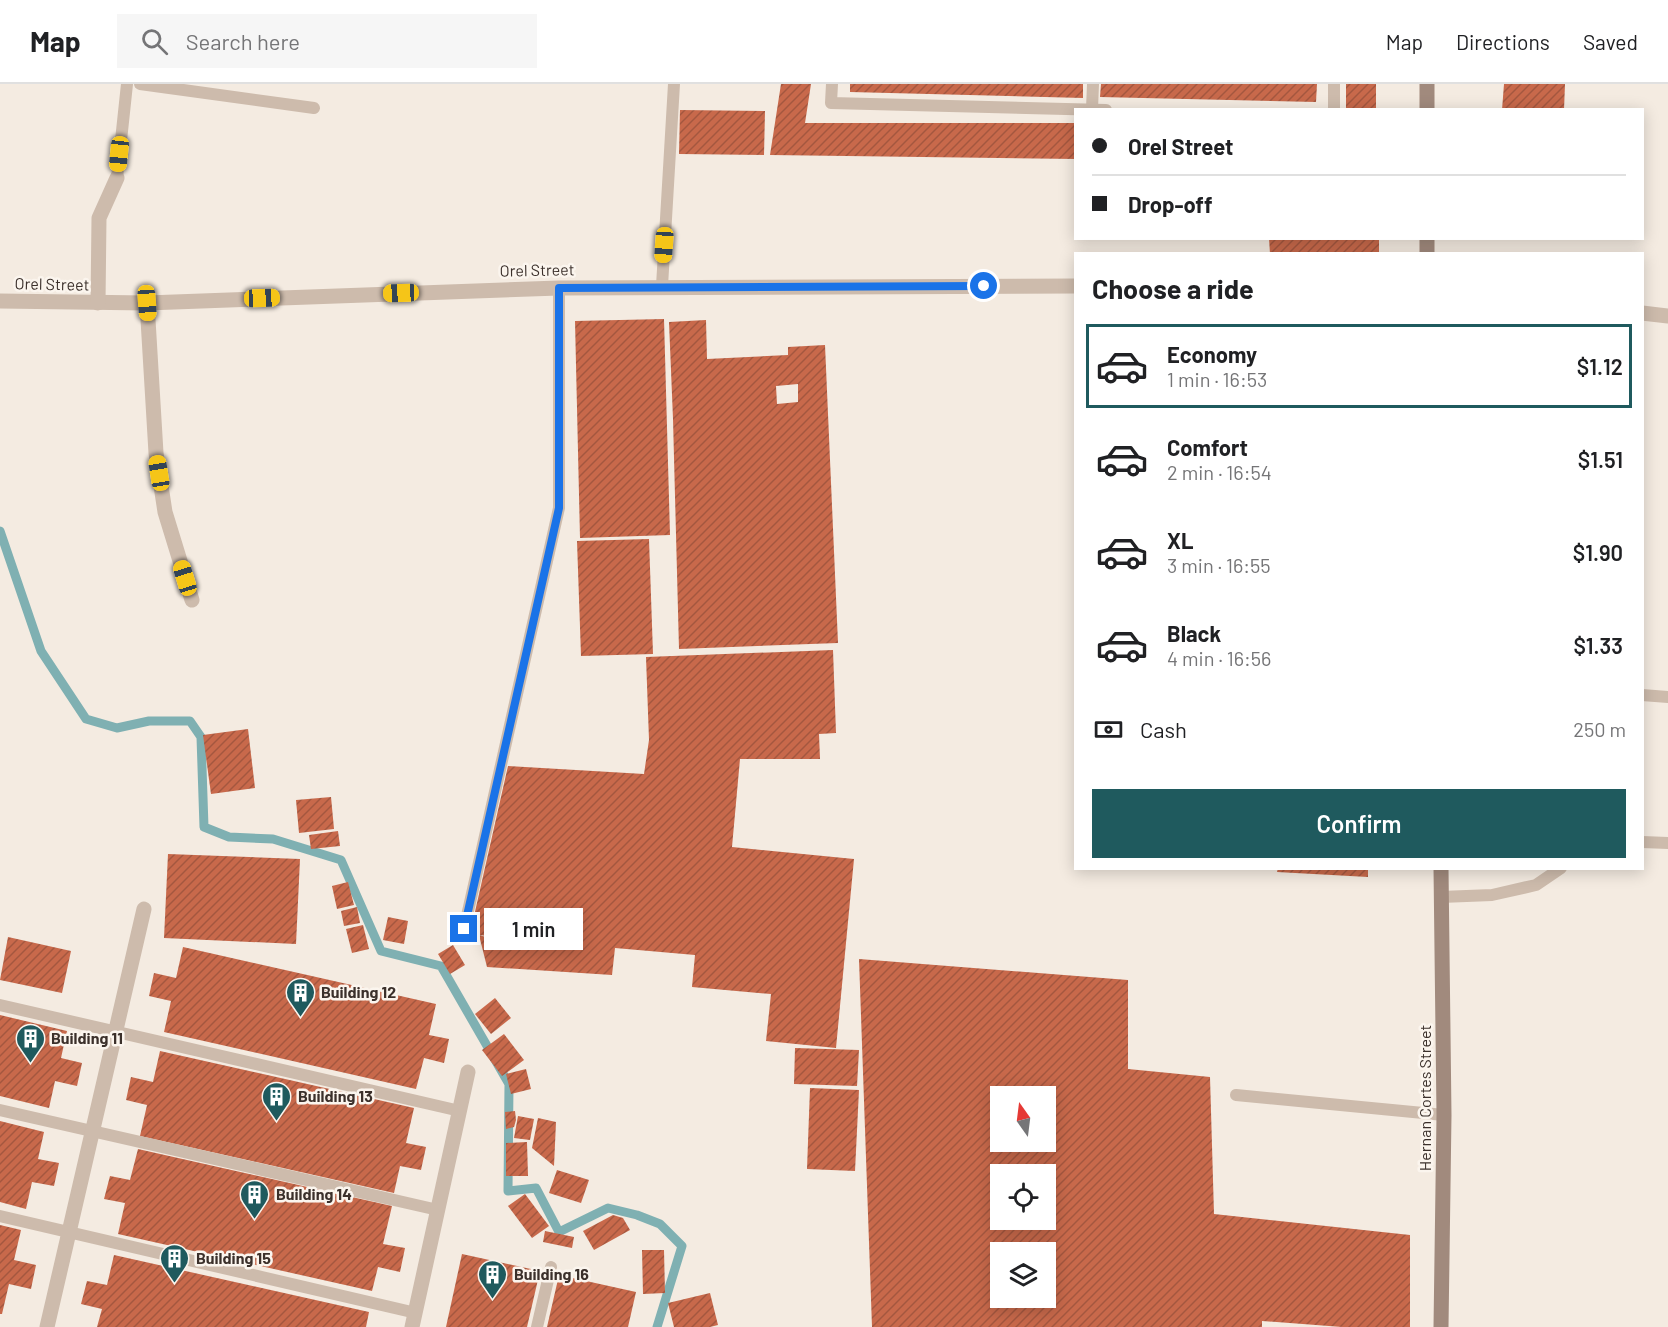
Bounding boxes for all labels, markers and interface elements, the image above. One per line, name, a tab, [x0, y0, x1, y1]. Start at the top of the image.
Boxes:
search box	[117, 14, 537, 68]
text: Map	[30, 24, 81, 58]
icon: search	[138, 25, 171, 58]
text: Search here	[186, 28, 300, 54]
text: Map	[1386, 29, 1423, 54]
text: Directions	[1456, 29, 1550, 54]
text: Saved	[1583, 29, 1638, 54]
text: Orel Street	[1128, 133, 1233, 159]
car	[108, 135, 130, 173]
text: Drop-off	[1128, 191, 1212, 217]
car	[654, 226, 674, 264]
street label: Orel Street	[499, 259, 575, 280]
route start	[970, 272, 997, 299]
text: Choose a ride	[1092, 272, 1254, 304]
street label: Orel Street	[14, 273, 90, 294]
car	[383, 283, 419, 303]
car	[137, 284, 157, 322]
car	[244, 288, 280, 308]
icon: car	[1095, 339, 1149, 393]
text: Economy	[1167, 341, 1257, 367]
text: $1.12	[1577, 353, 1623, 379]
text: 1 min · 16:53	[1167, 367, 1267, 391]
icon: car	[1095, 432, 1149, 486]
text: Comfort	[1167, 434, 1248, 460]
text: $1.51	[1578, 446, 1623, 472]
car	[147, 454, 171, 492]
text: 2 min · 16:54	[1167, 460, 1272, 484]
icon: car	[1095, 525, 1149, 579]
text: XL	[1167, 527, 1193, 553]
text: $1.90	[1573, 539, 1623, 565]
text: 3 min · 16:55	[1167, 553, 1271, 577]
car	[171, 558, 199, 598]
icon: car	[1095, 618, 1149, 672]
text: Black	[1167, 620, 1221, 646]
text: $1.33	[1573, 632, 1623, 658]
text: 4 min · 16:56	[1167, 646, 1271, 670]
icon: cash	[1092, 713, 1125, 746]
text: Cash	[1140, 716, 1187, 742]
text: 250 m	[1573, 717, 1626, 741]
button: Confirm	[1092, 789, 1626, 858]
callout: 1 min	[485, 908, 584, 950]
route end	[450, 915, 477, 942]
text: 1 min	[512, 917, 555, 941]
building icon: Building 12	[284, 976, 316, 1018]
place label: Building 12	[321, 982, 396, 1001]
building icon: Building 11	[14, 1022, 46, 1064]
street label: Hernan Cortes Street	[1415, 1025, 1434, 1171]
place label: Building 11	[51, 1028, 123, 1047]
building icon: Building 13	[261, 1080, 293, 1122]
place label: Building 13	[298, 1086, 373, 1105]
north arrow	[990, 1086, 1056, 1152]
map controls	[990, 1086, 1056, 1308]
button: locate	[990, 1164, 1056, 1230]
building icon: Building 14	[239, 1178, 271, 1220]
place label: Building 14	[276, 1184, 352, 1203]
building icon: Building 15	[159, 1242, 191, 1284]
button: layers	[990, 1242, 1056, 1308]
place label: Building 15	[196, 1248, 271, 1267]
building icon: Building 16	[477, 1258, 509, 1300]
place label: Building 16	[514, 1264, 589, 1283]

